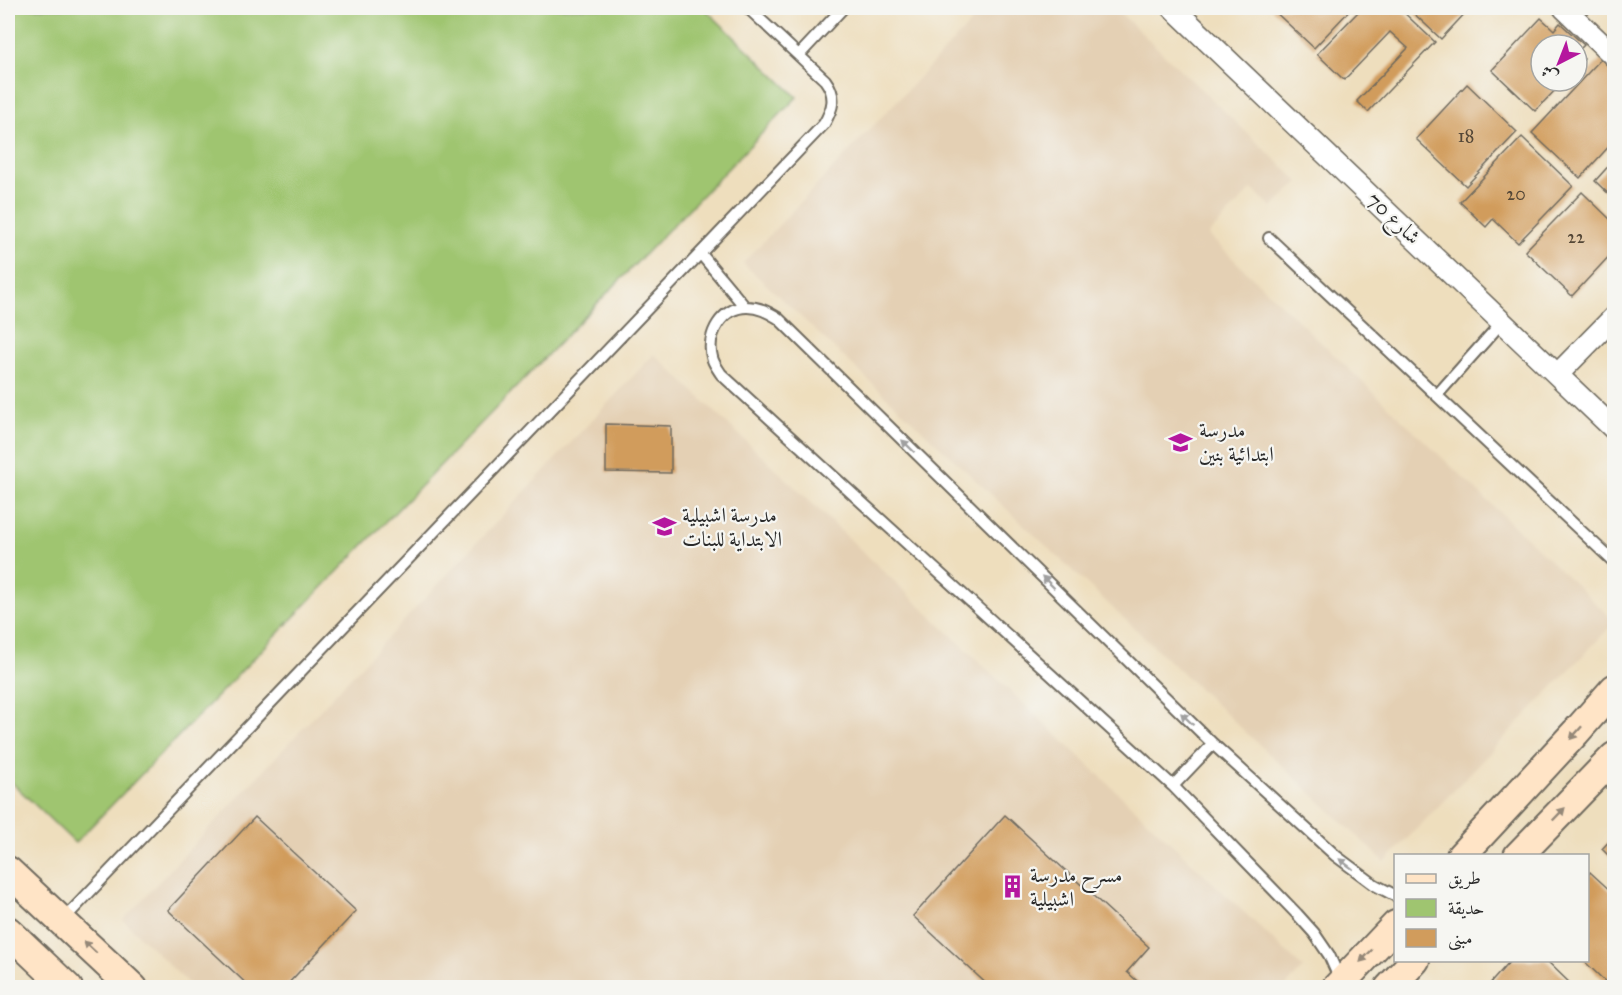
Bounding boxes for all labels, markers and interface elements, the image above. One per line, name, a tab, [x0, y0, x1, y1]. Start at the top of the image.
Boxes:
north arrow	[1529, 33, 1589, 93]
text: ش	[1537, 61, 1562, 86]
house number: 18	[1458, 125, 1474, 147]
house number: 20	[1506, 183, 1526, 205]
street label: شارع 70	[1358, 186, 1426, 253]
house number: 22	[1567, 226, 1585, 248]
place label: مدرسة ابتدائية بنين	[1199, 417, 1274, 467]
school or university icon: مدرسة ابتدائية بنين	[1168, 429, 1194, 455]
one-way arrow	[902, 439, 916, 453]
place label: مدرسة اشبيلية الابتداية للبنات	[682, 502, 782, 552]
school or university icon: مدرسة اشبيلية الابتداية للبنات	[651, 514, 677, 540]
one-way arrow	[1040, 575, 1055, 589]
one-way arrow	[1180, 712, 1194, 726]
one-way arrow	[1569, 725, 1583, 740]
one-way arrow	[1551, 807, 1565, 821]
legend	[1394, 854, 1589, 962]
one-way arrow	[1339, 859, 1354, 871]
place label: مسرح مدرسة اشبيلية	[1030, 862, 1123, 912]
text: طريق	[1448, 867, 1481, 890]
building icon: مسرح مدرسة اشبيلية	[999, 874, 1025, 900]
text: حديقة	[1448, 897, 1484, 919]
text: مبنى	[1448, 927, 1473, 951]
one-way arrow	[83, 941, 97, 955]
one-way arrow	[1359, 949, 1373, 963]

